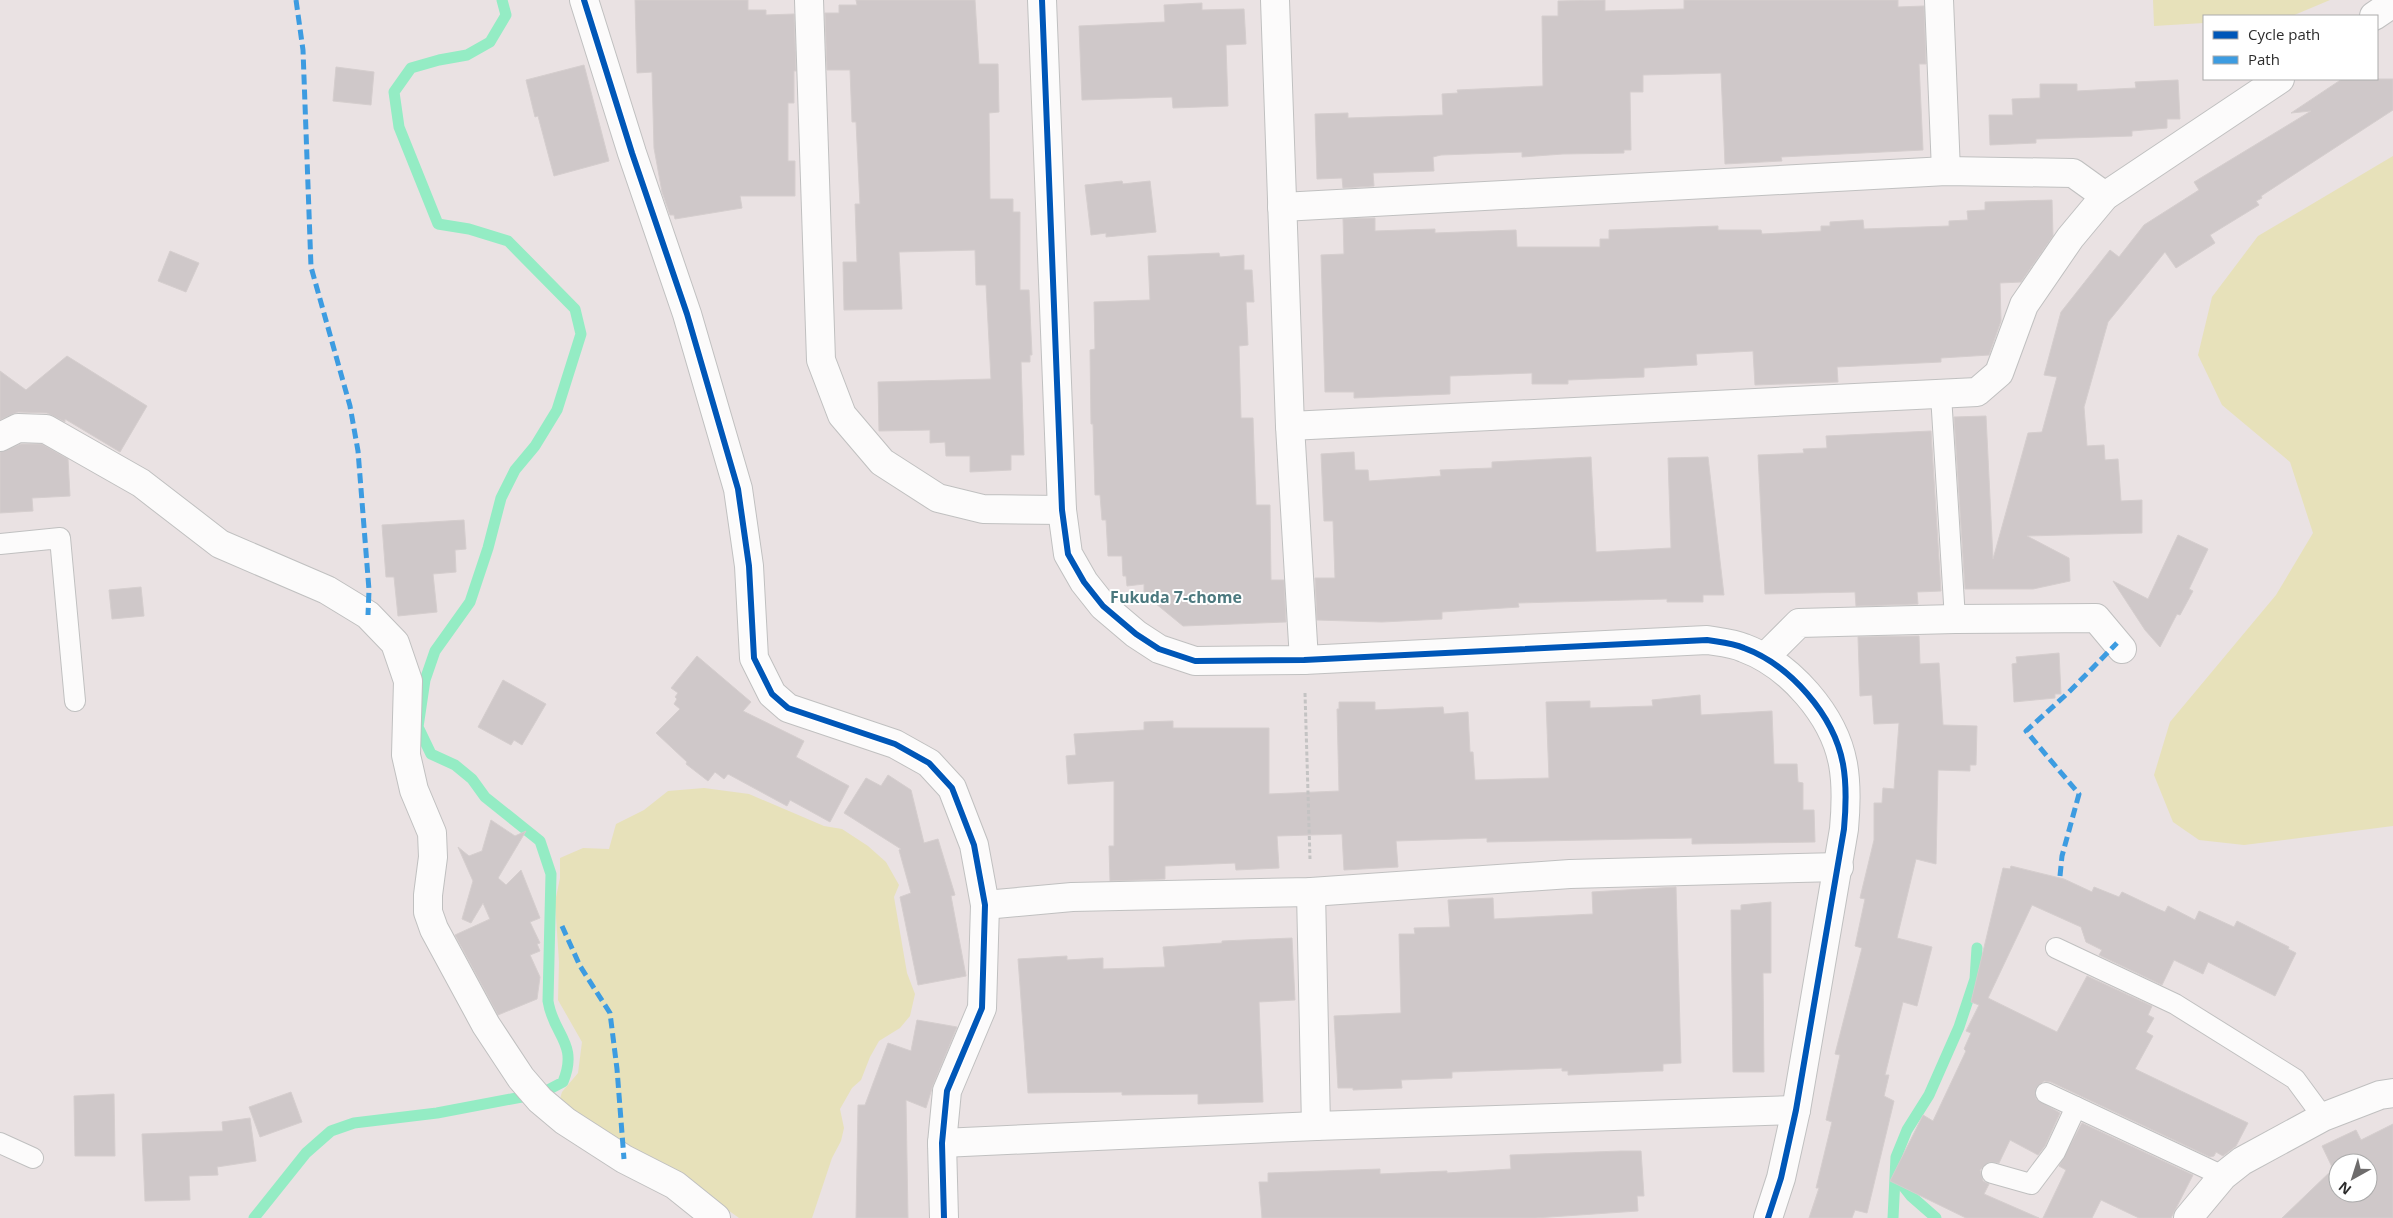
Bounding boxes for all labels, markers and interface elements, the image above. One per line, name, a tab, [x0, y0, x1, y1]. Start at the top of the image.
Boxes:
legend	[2203, 15, 2378, 80]
text: Cycle path	[2248, 24, 2320, 44]
text: Path	[2248, 49, 2280, 69]
district label: Fukuda 7-chome	[1110, 586, 1242, 608]
north arrow	[2328, 1153, 2378, 1203]
text: N	[2334, 1178, 2355, 1199]

